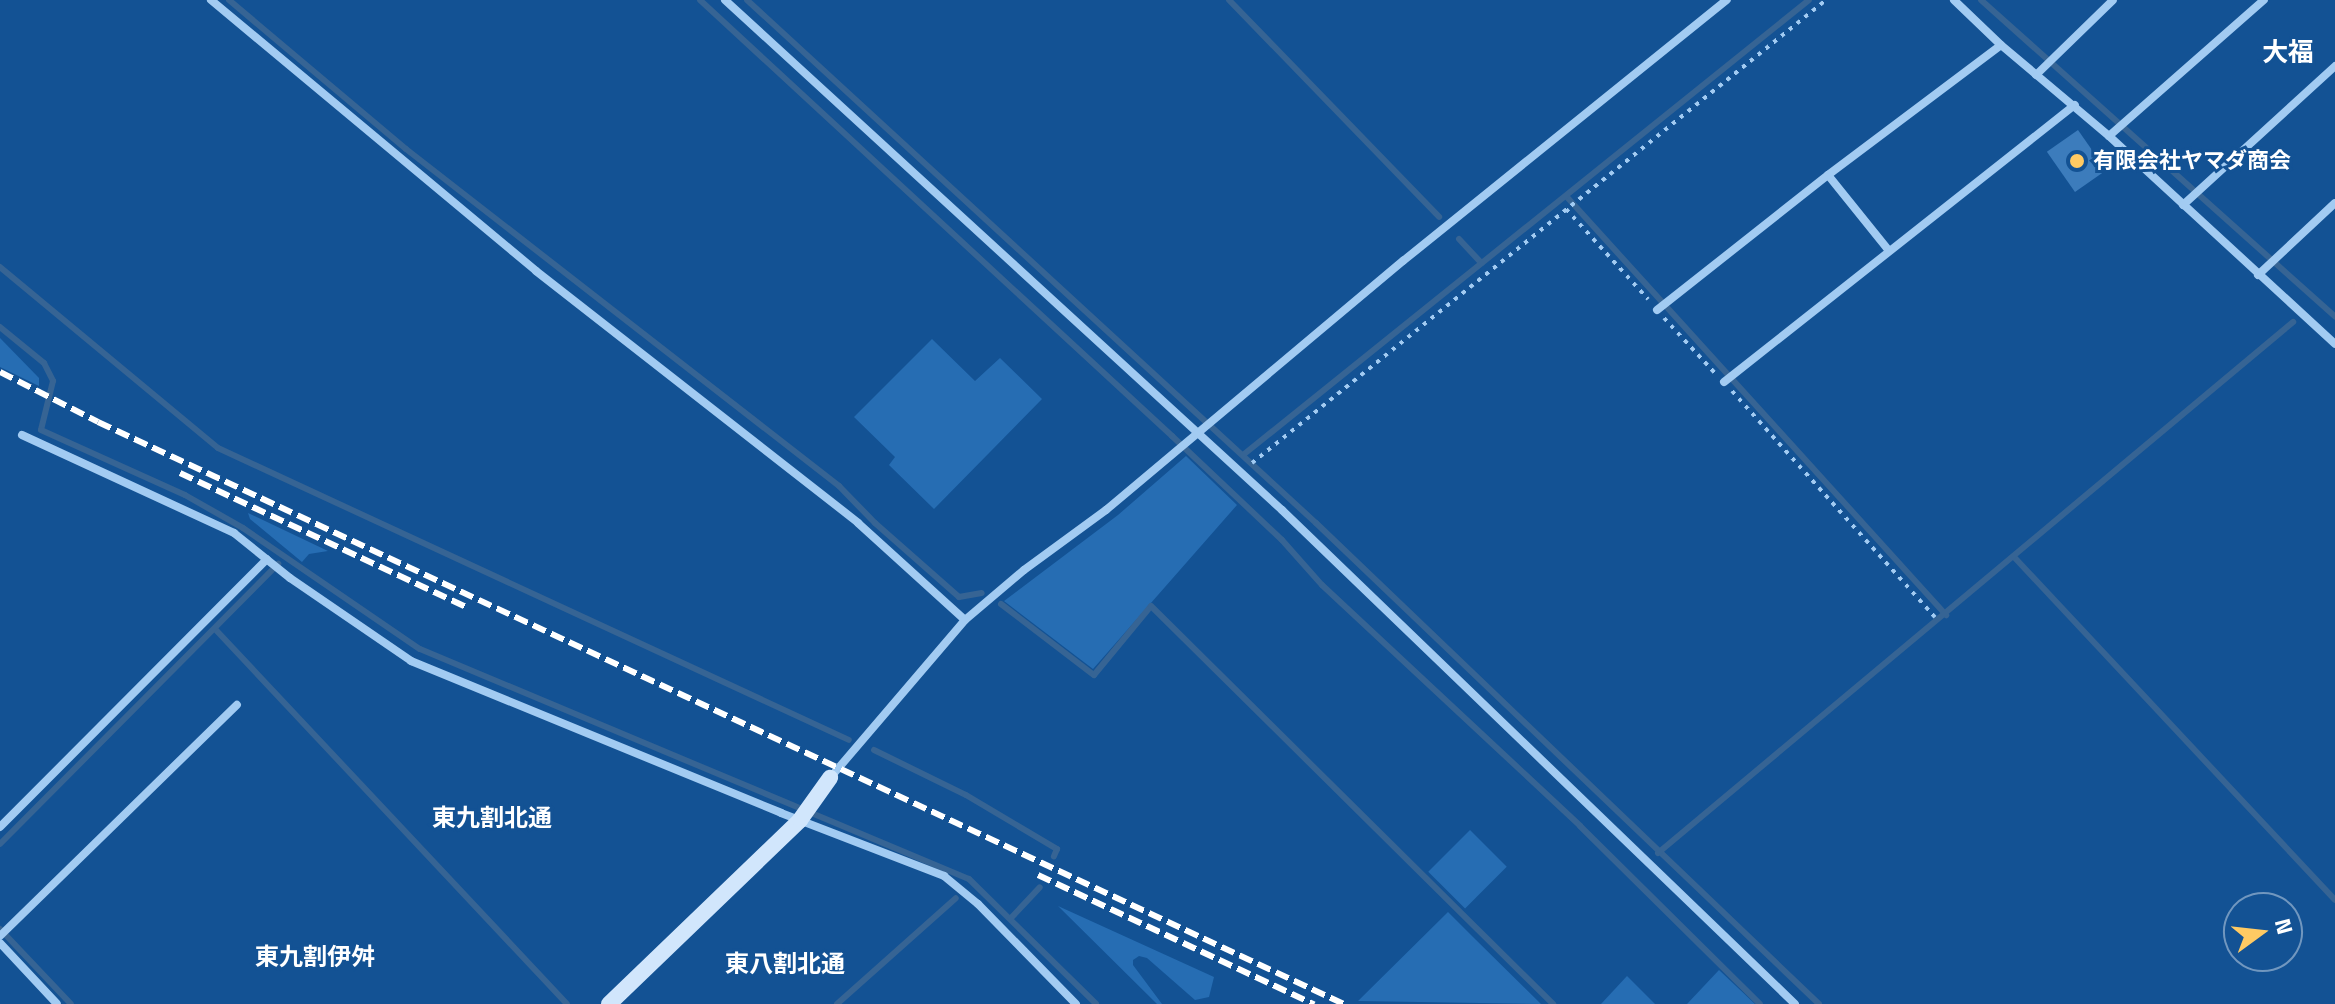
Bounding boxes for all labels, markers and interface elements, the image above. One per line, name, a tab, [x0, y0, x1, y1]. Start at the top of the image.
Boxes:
district label: 大福	[2262, 36, 2314, 68]
place label: 有限会社ヤマダ商会	[2093, 148, 2291, 174]
marker: 有限会社ヤマダ商会	[2068, 152, 2086, 170]
district label: 東九割北通	[432, 804, 552, 832]
north arrow	[2223, 892, 2303, 972]
text: N	[2266, 915, 2303, 938]
district label: 東九割伊舛	[255, 943, 375, 971]
district label: 東八割北通	[725, 950, 845, 978]

